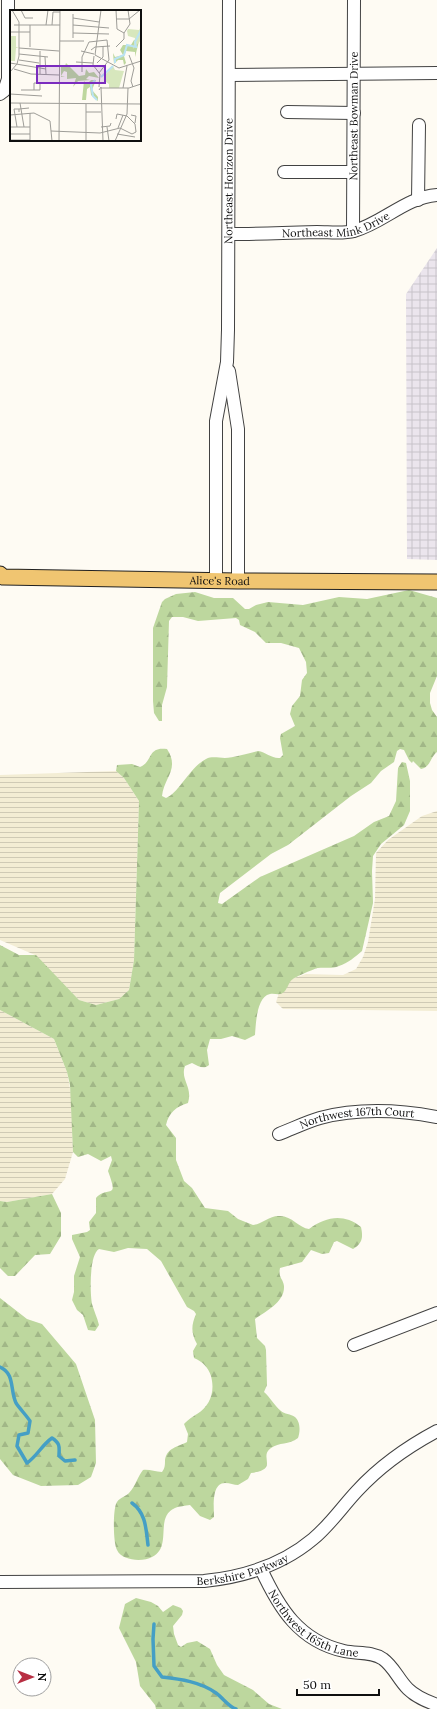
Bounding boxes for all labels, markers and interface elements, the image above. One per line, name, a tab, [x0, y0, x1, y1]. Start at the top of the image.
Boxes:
inset map	[10, 10, 141, 141]
street label: Northeast Bowman Drive	[346, 51, 361, 181]
street label: Northeast Horizon Drive	[221, 118, 236, 244]
street label: Northeast Mink Drive	[282, 209, 392, 240]
street label: Alice's Road	[188, 573, 250, 588]
street label: Northwest 167th Court	[297, 1104, 416, 1132]
street label: Berkshire Parkway	[197, 1550, 291, 1588]
street label: Northwest 165th Lane	[265, 1587, 359, 1660]
north arrow	[12, 1657, 52, 1697]
scale bar	[297, 1671, 379, 1697]
text: N	[35, 1673, 49, 1682]
text: 50 m	[303, 1677, 331, 1692]

